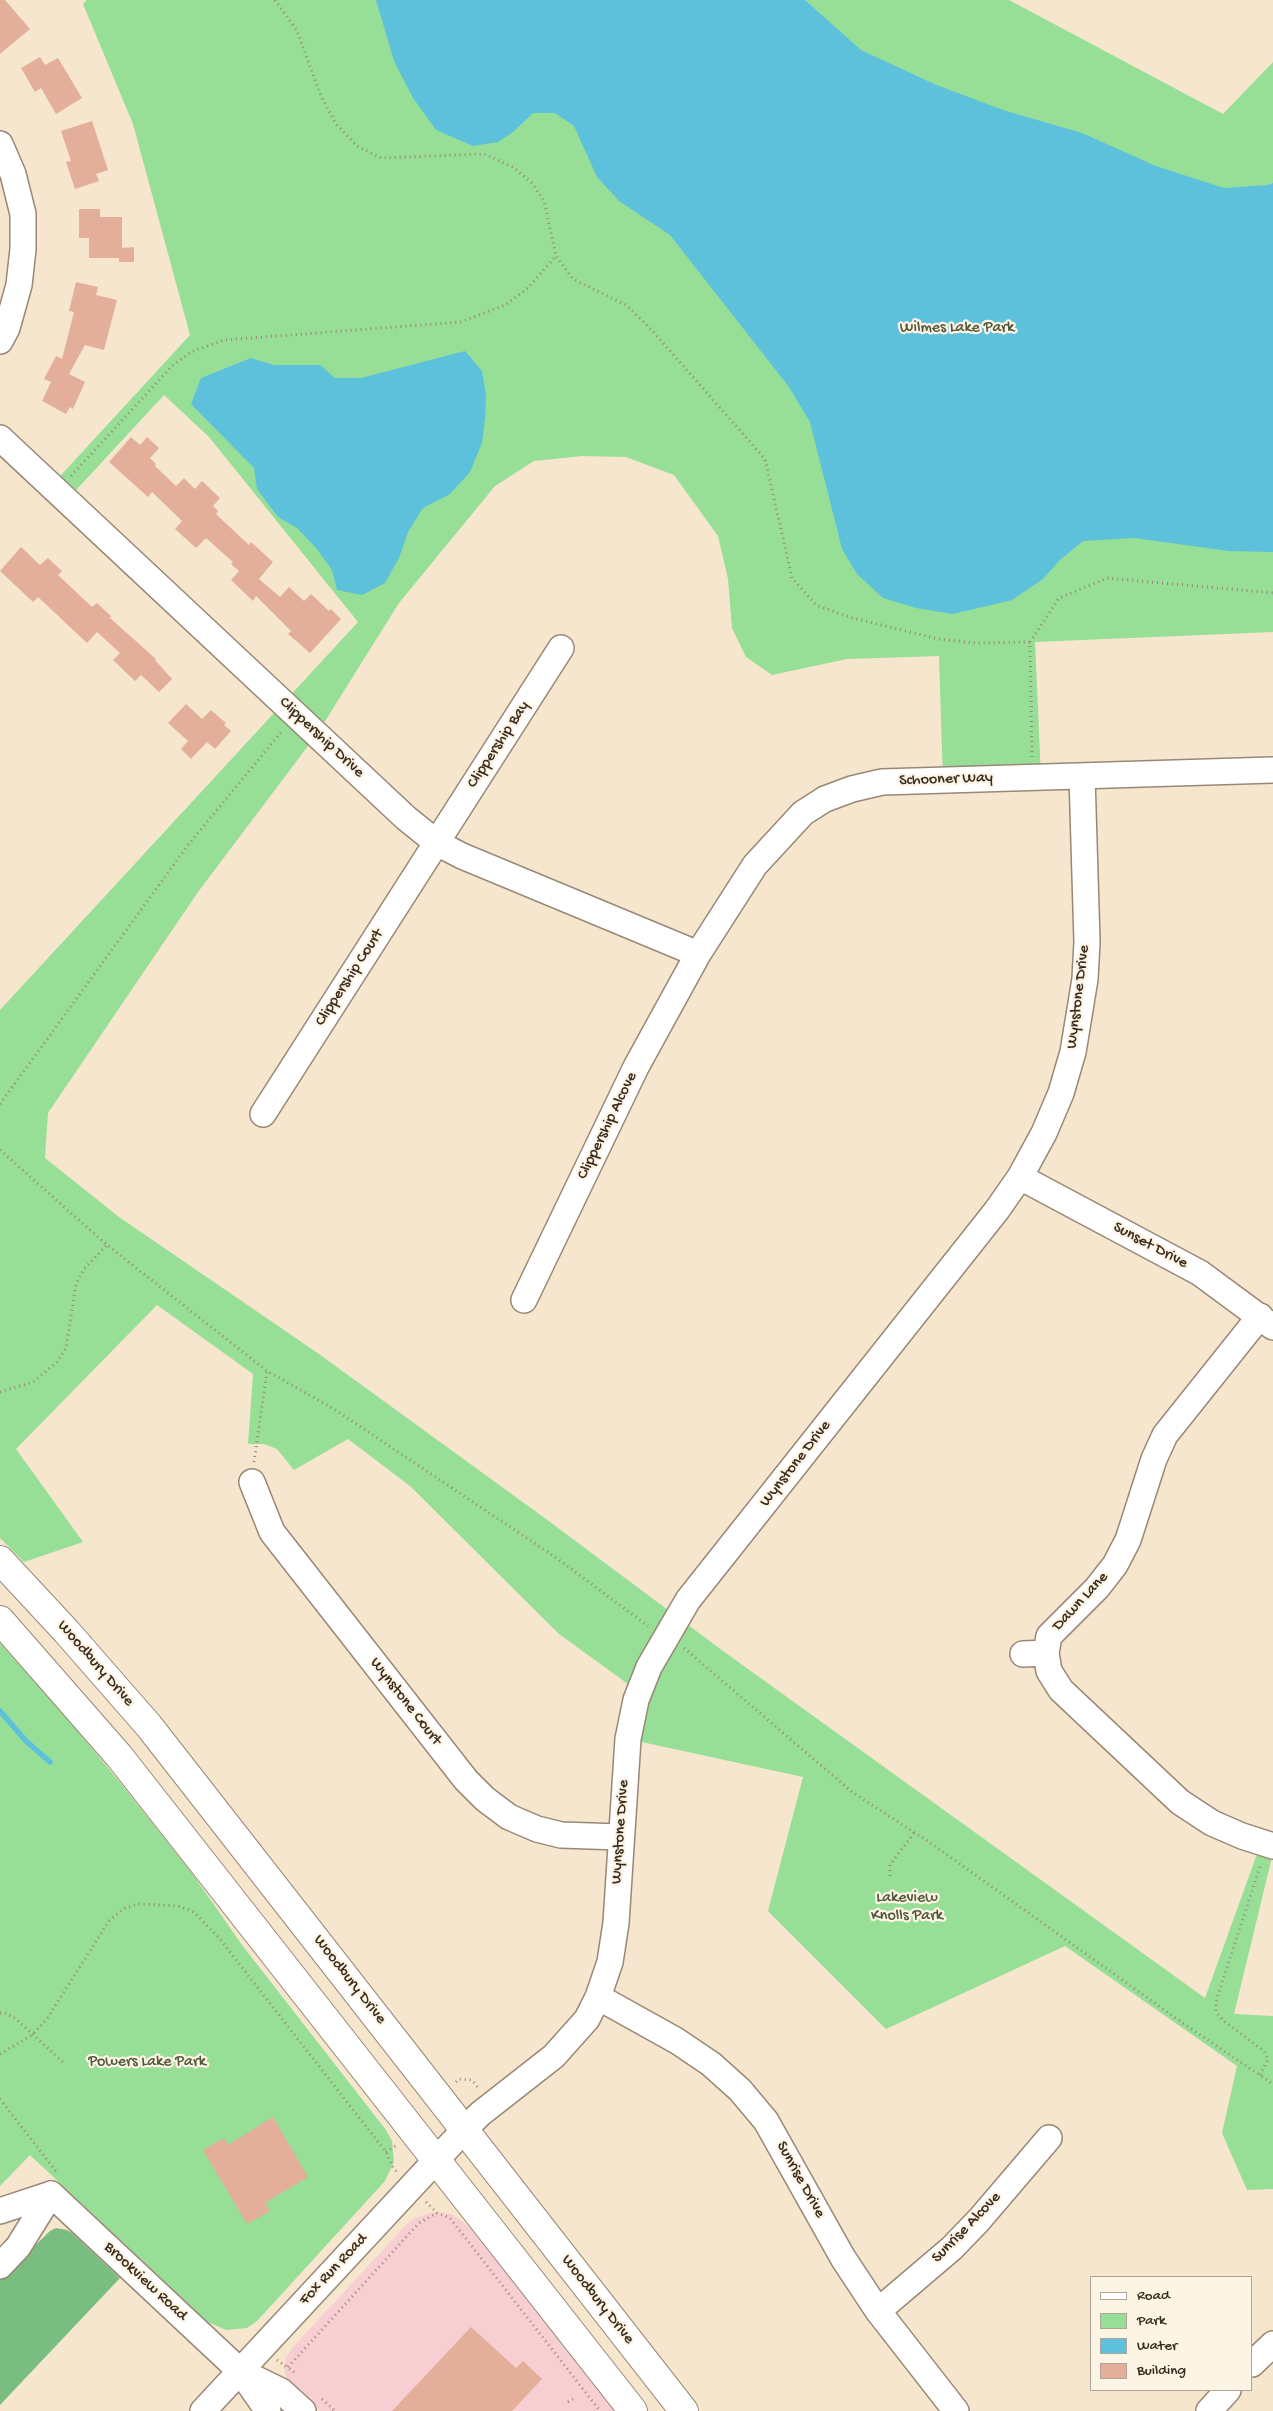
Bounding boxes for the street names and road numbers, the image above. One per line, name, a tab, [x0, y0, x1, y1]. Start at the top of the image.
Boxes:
street label: Clippership Drive	[274, 694, 368, 782]
street label: Clippership Bay	[464, 698, 534, 792]
street label: Schooner Way	[899, 769, 993, 791]
street label: Clippership Court	[312, 926, 388, 1030]
street label: Wynstone Drive	[1063, 944, 1095, 1050]
street label: Clippership Alcove	[574, 1069, 642, 1183]
street label: Sunset Drive	[1109, 1218, 1191, 1274]
street label: Wynstone Drive	[756, 1417, 836, 1511]
street label: Dawn Lane	[1049, 1569, 1113, 1635]
street label: Woodbury Drive	[52, 1617, 138, 1711]
street label: Wynstone Court	[365, 1654, 445, 1750]
street label: Wynstone Drive	[608, 1779, 634, 1885]
street label: Woodbury Drive	[308, 1932, 390, 2028]
street label: Sunrise Drive	[771, 2138, 829, 2222]
street label: Sunrise Alcove	[928, 2188, 1006, 2268]
street label: Fox Run Road	[296, 2230, 372, 2310]
street label: Brookview Road	[99, 2238, 191, 2326]
street label: Woodbury Drive	[556, 2252, 638, 2348]

